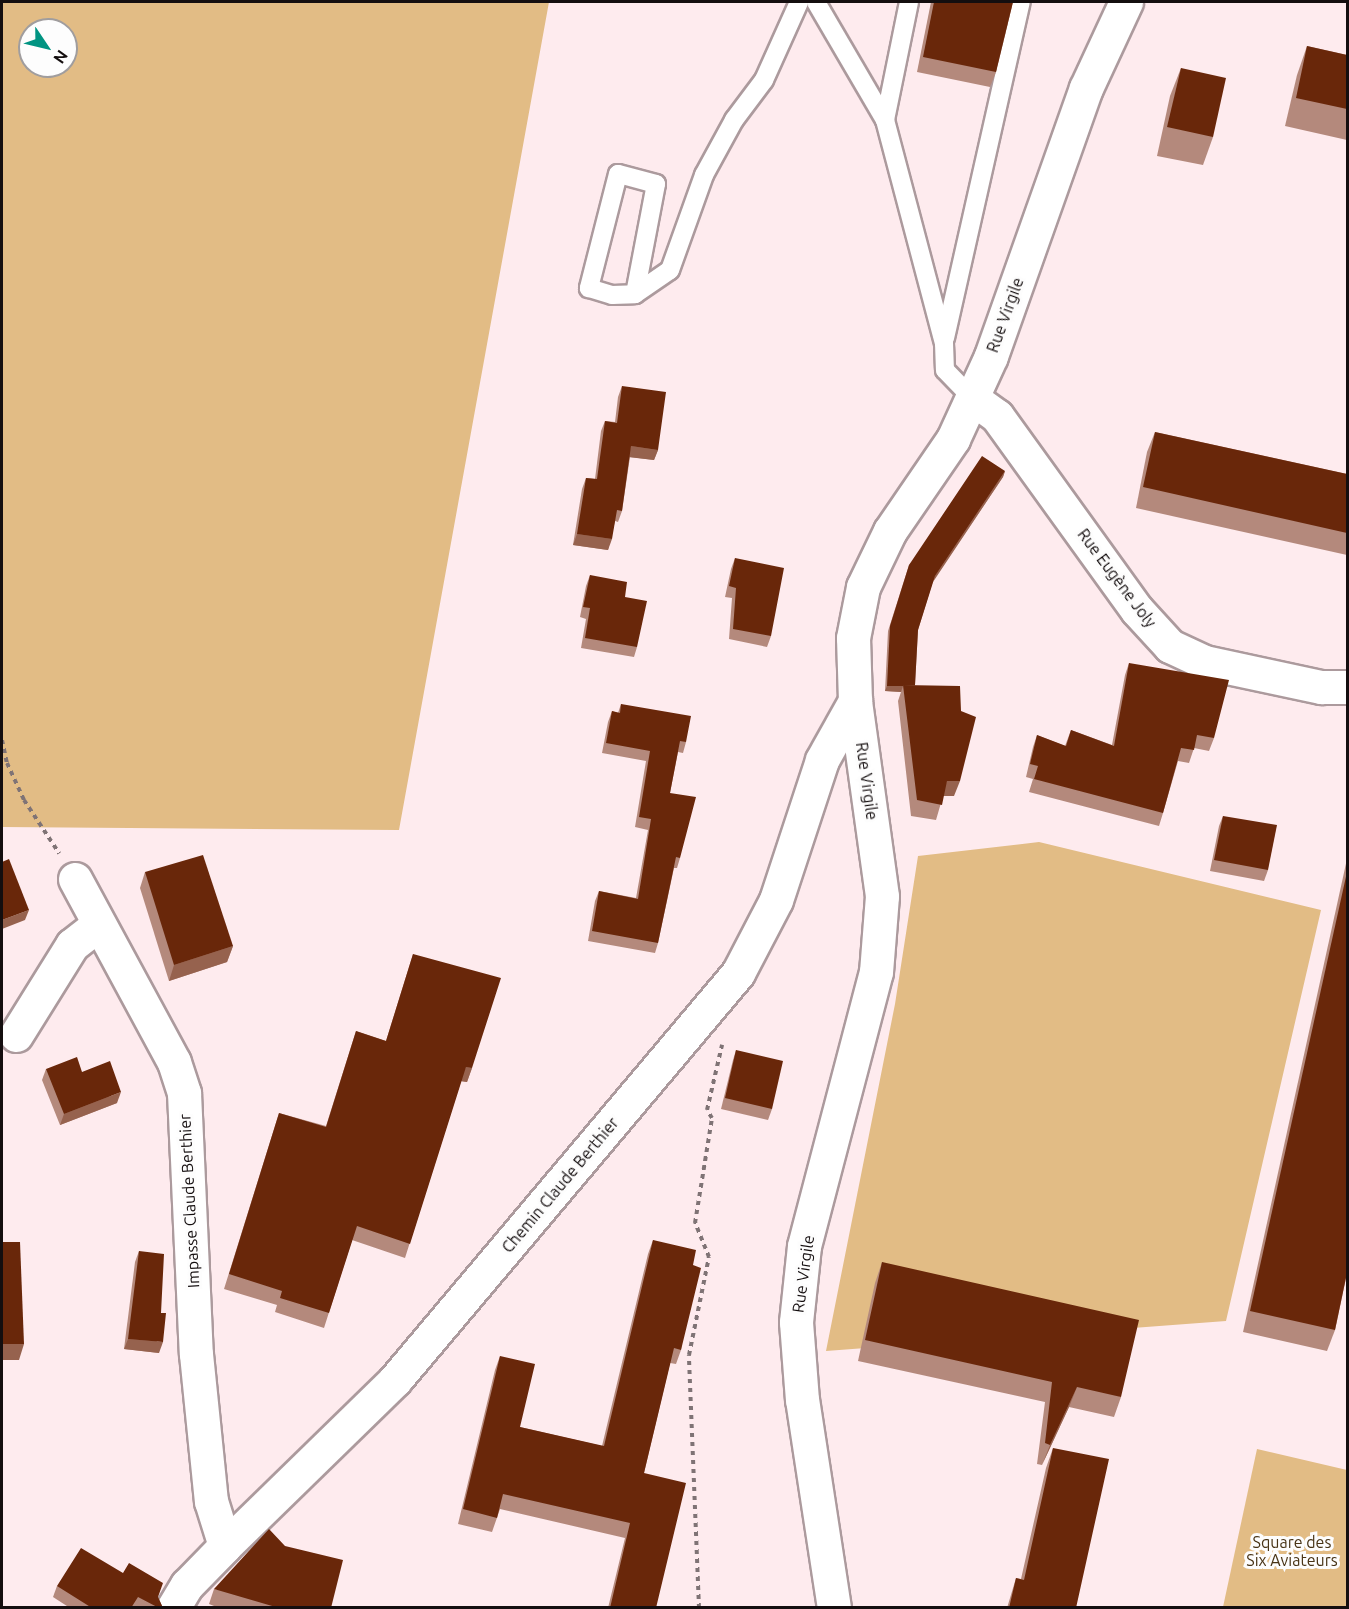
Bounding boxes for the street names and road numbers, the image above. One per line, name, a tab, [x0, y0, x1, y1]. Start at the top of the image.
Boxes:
street label: Rue Virgile	[983, 275, 1027, 355]
street label: Rue Eugène Joly	[1074, 525, 1160, 631]
street label: Rue Virgile	[852, 741, 882, 821]
street label: Impasse Claude Berthier	[175, 1113, 203, 1289]
street label: Chemin Claude Berthier	[498, 1113, 622, 1257]
street label: Rue Virgile	[788, 1234, 818, 1314]

